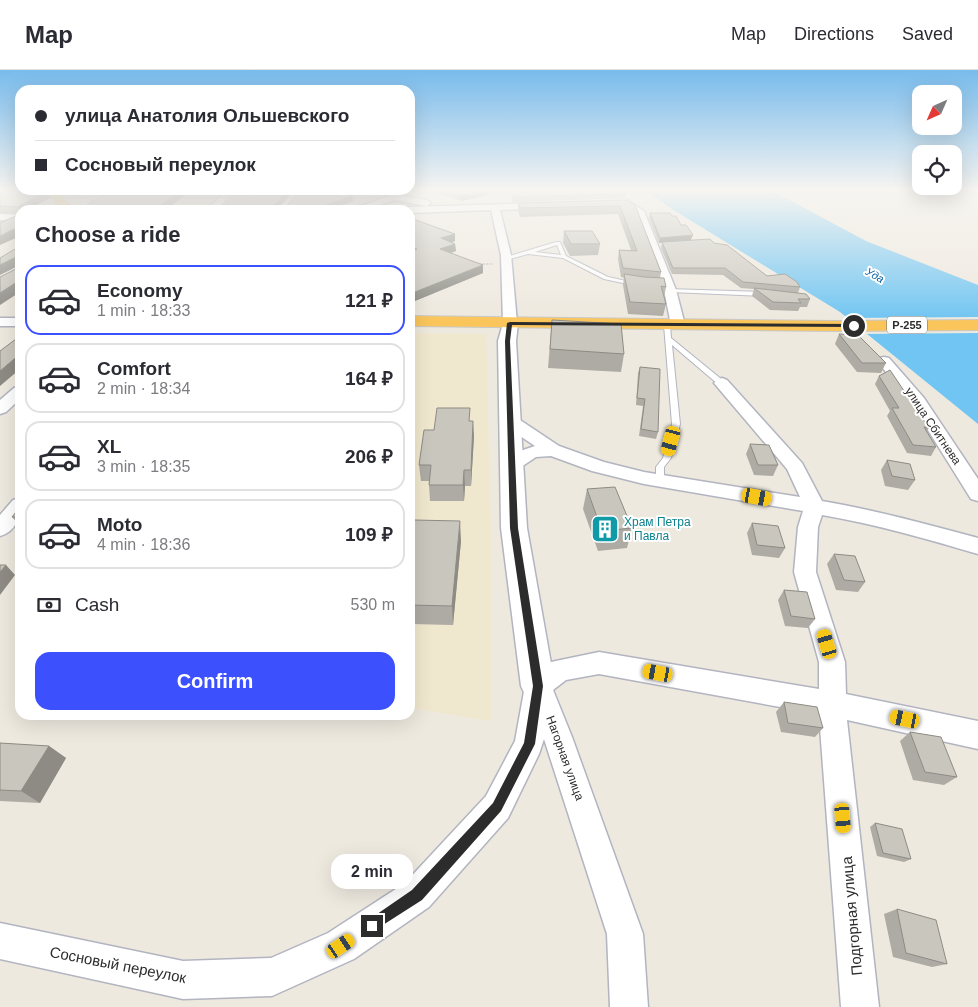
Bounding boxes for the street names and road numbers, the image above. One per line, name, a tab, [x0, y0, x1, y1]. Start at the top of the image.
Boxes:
road number: Р-255	[887, 316, 927, 334]
street label: улица Сбитнева	[902, 385, 964, 468]
street label: Нагорная улица	[543, 714, 587, 802]
street label: Подгорная улица	[838, 855, 865, 976]
street label: Сосновый переулок	[48, 943, 188, 986]

